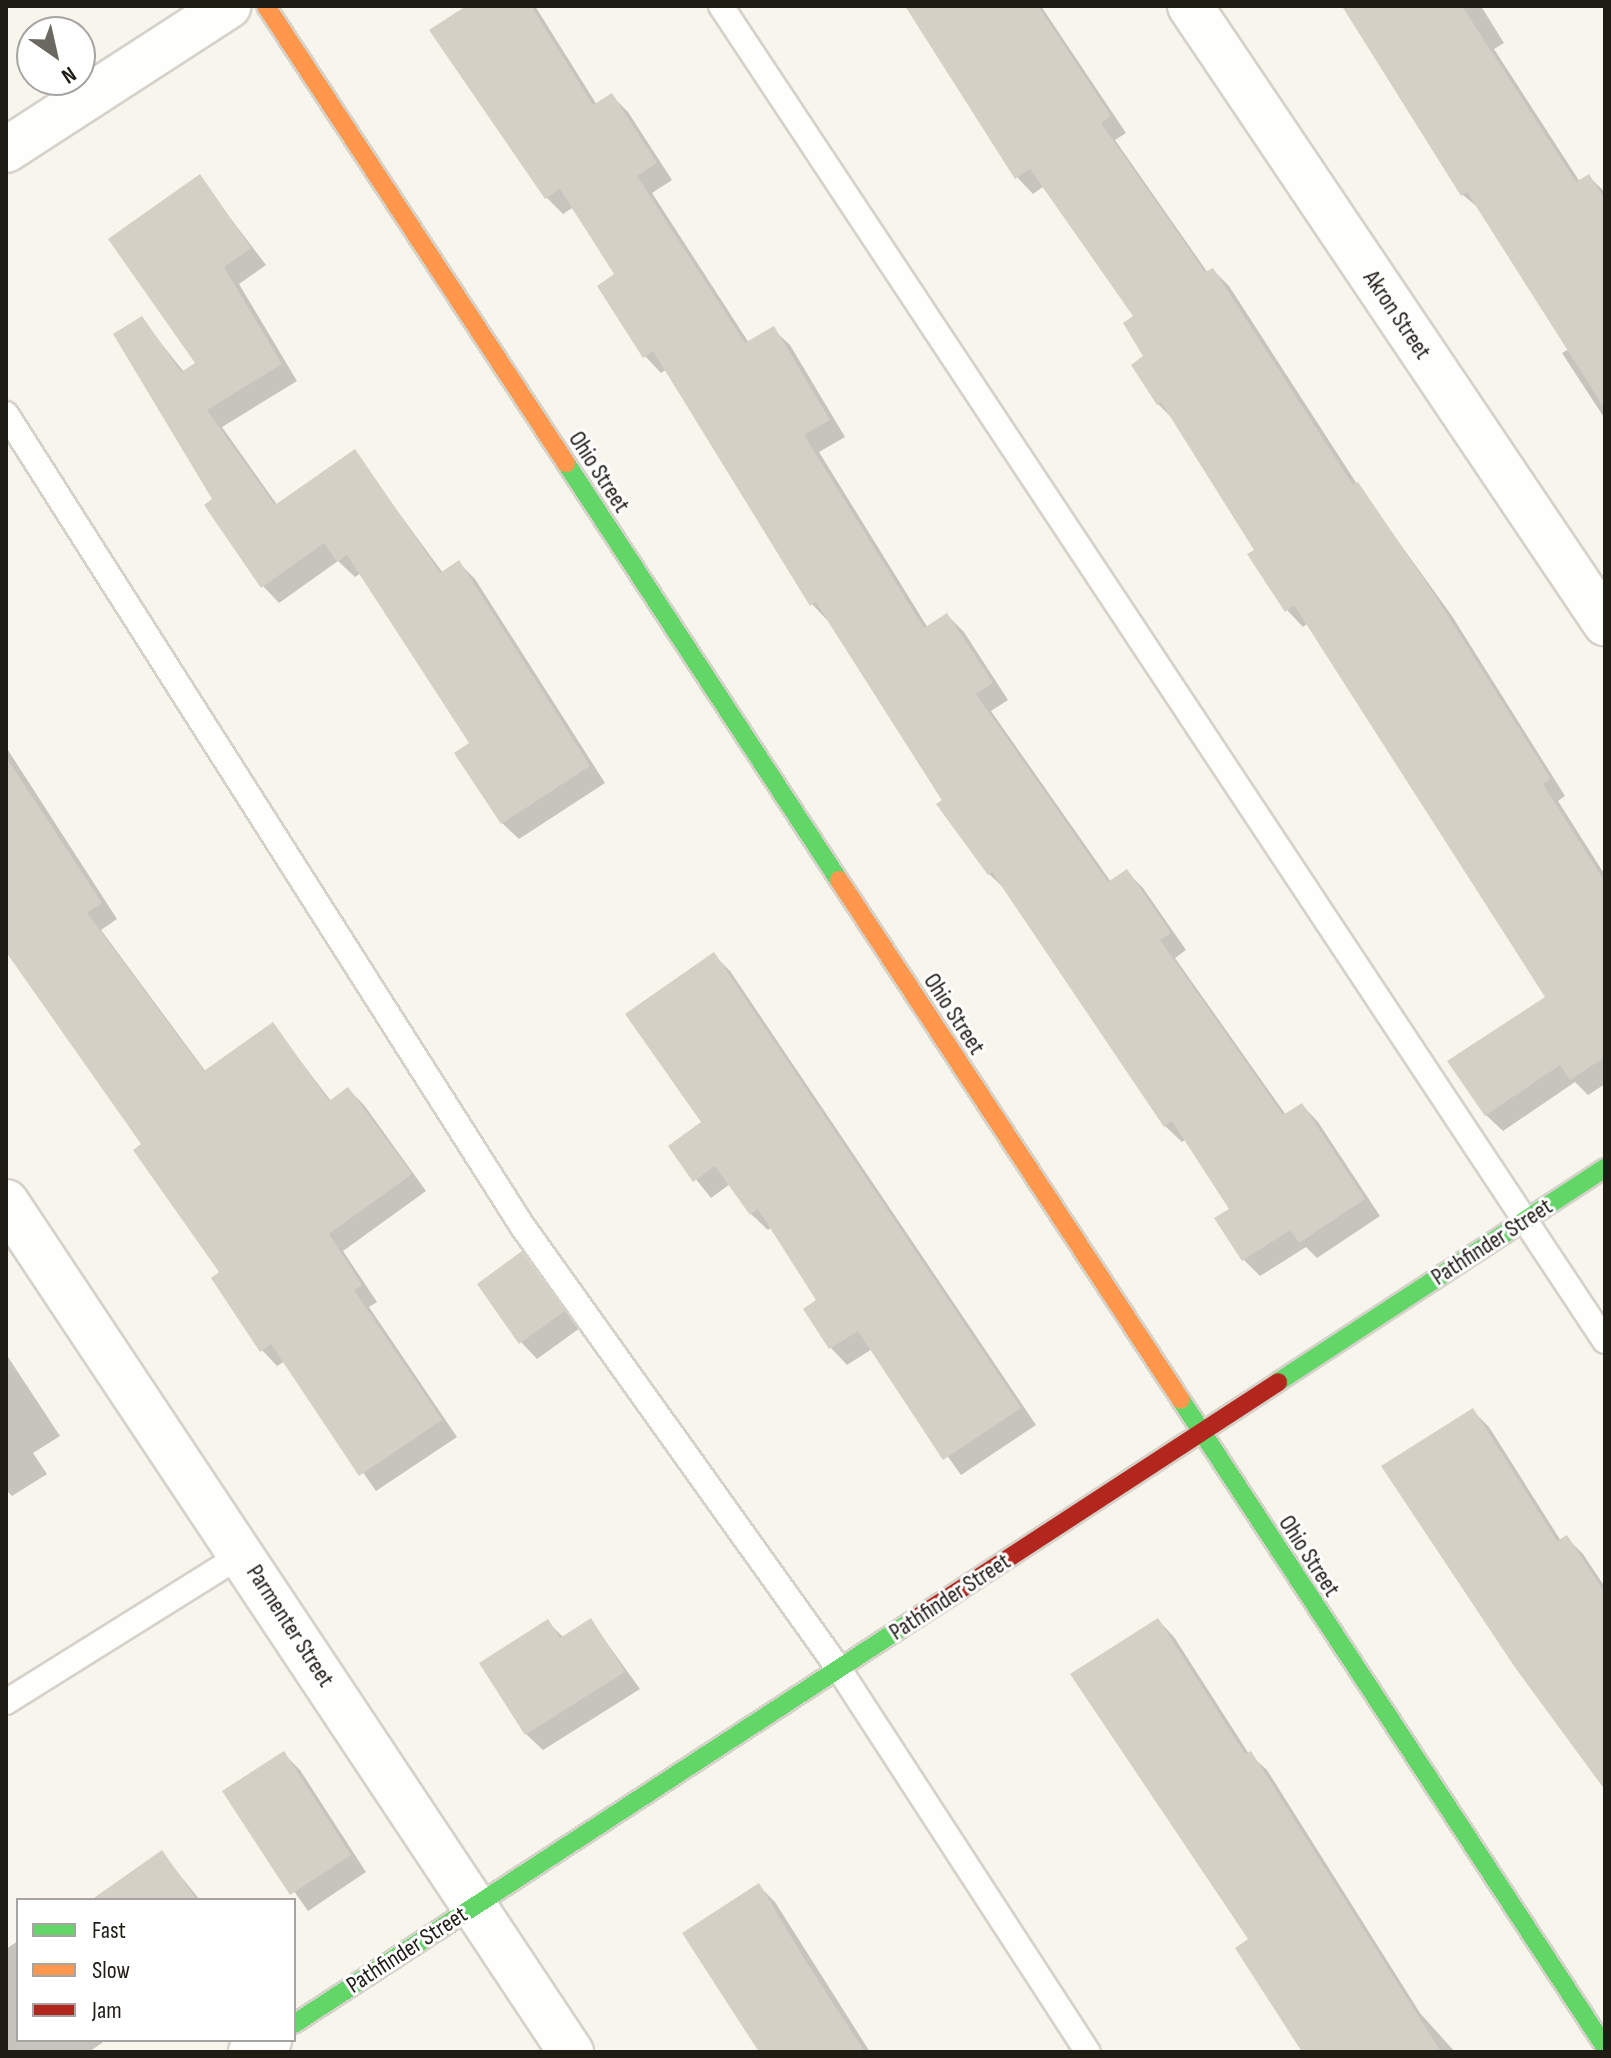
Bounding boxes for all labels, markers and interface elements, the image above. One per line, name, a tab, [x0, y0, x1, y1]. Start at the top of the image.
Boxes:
north arrow	[16, 16, 96, 96]
text: N	[56, 60, 81, 89]
street label: Akron Street	[1357, 265, 1437, 365]
street label: Ohio Street	[562, 426, 636, 518]
street label: Ohio Street	[917, 968, 991, 1060]
street label: Pathfinder Street	[1426, 1192, 1558, 1292]
street label: Ohio Street	[1272, 1510, 1346, 1602]
street label: Pathfinder Street	[884, 1547, 1016, 1647]
street label: Parmenter Street	[240, 1560, 340, 1692]
legend	[16, 1898, 296, 2042]
street label: Pathfinder Street	[341, 1900, 473, 2000]
text: Fast	[92, 1916, 126, 1945]
text: Slow	[92, 1956, 130, 1985]
text: Jam	[92, 1996, 122, 2025]

